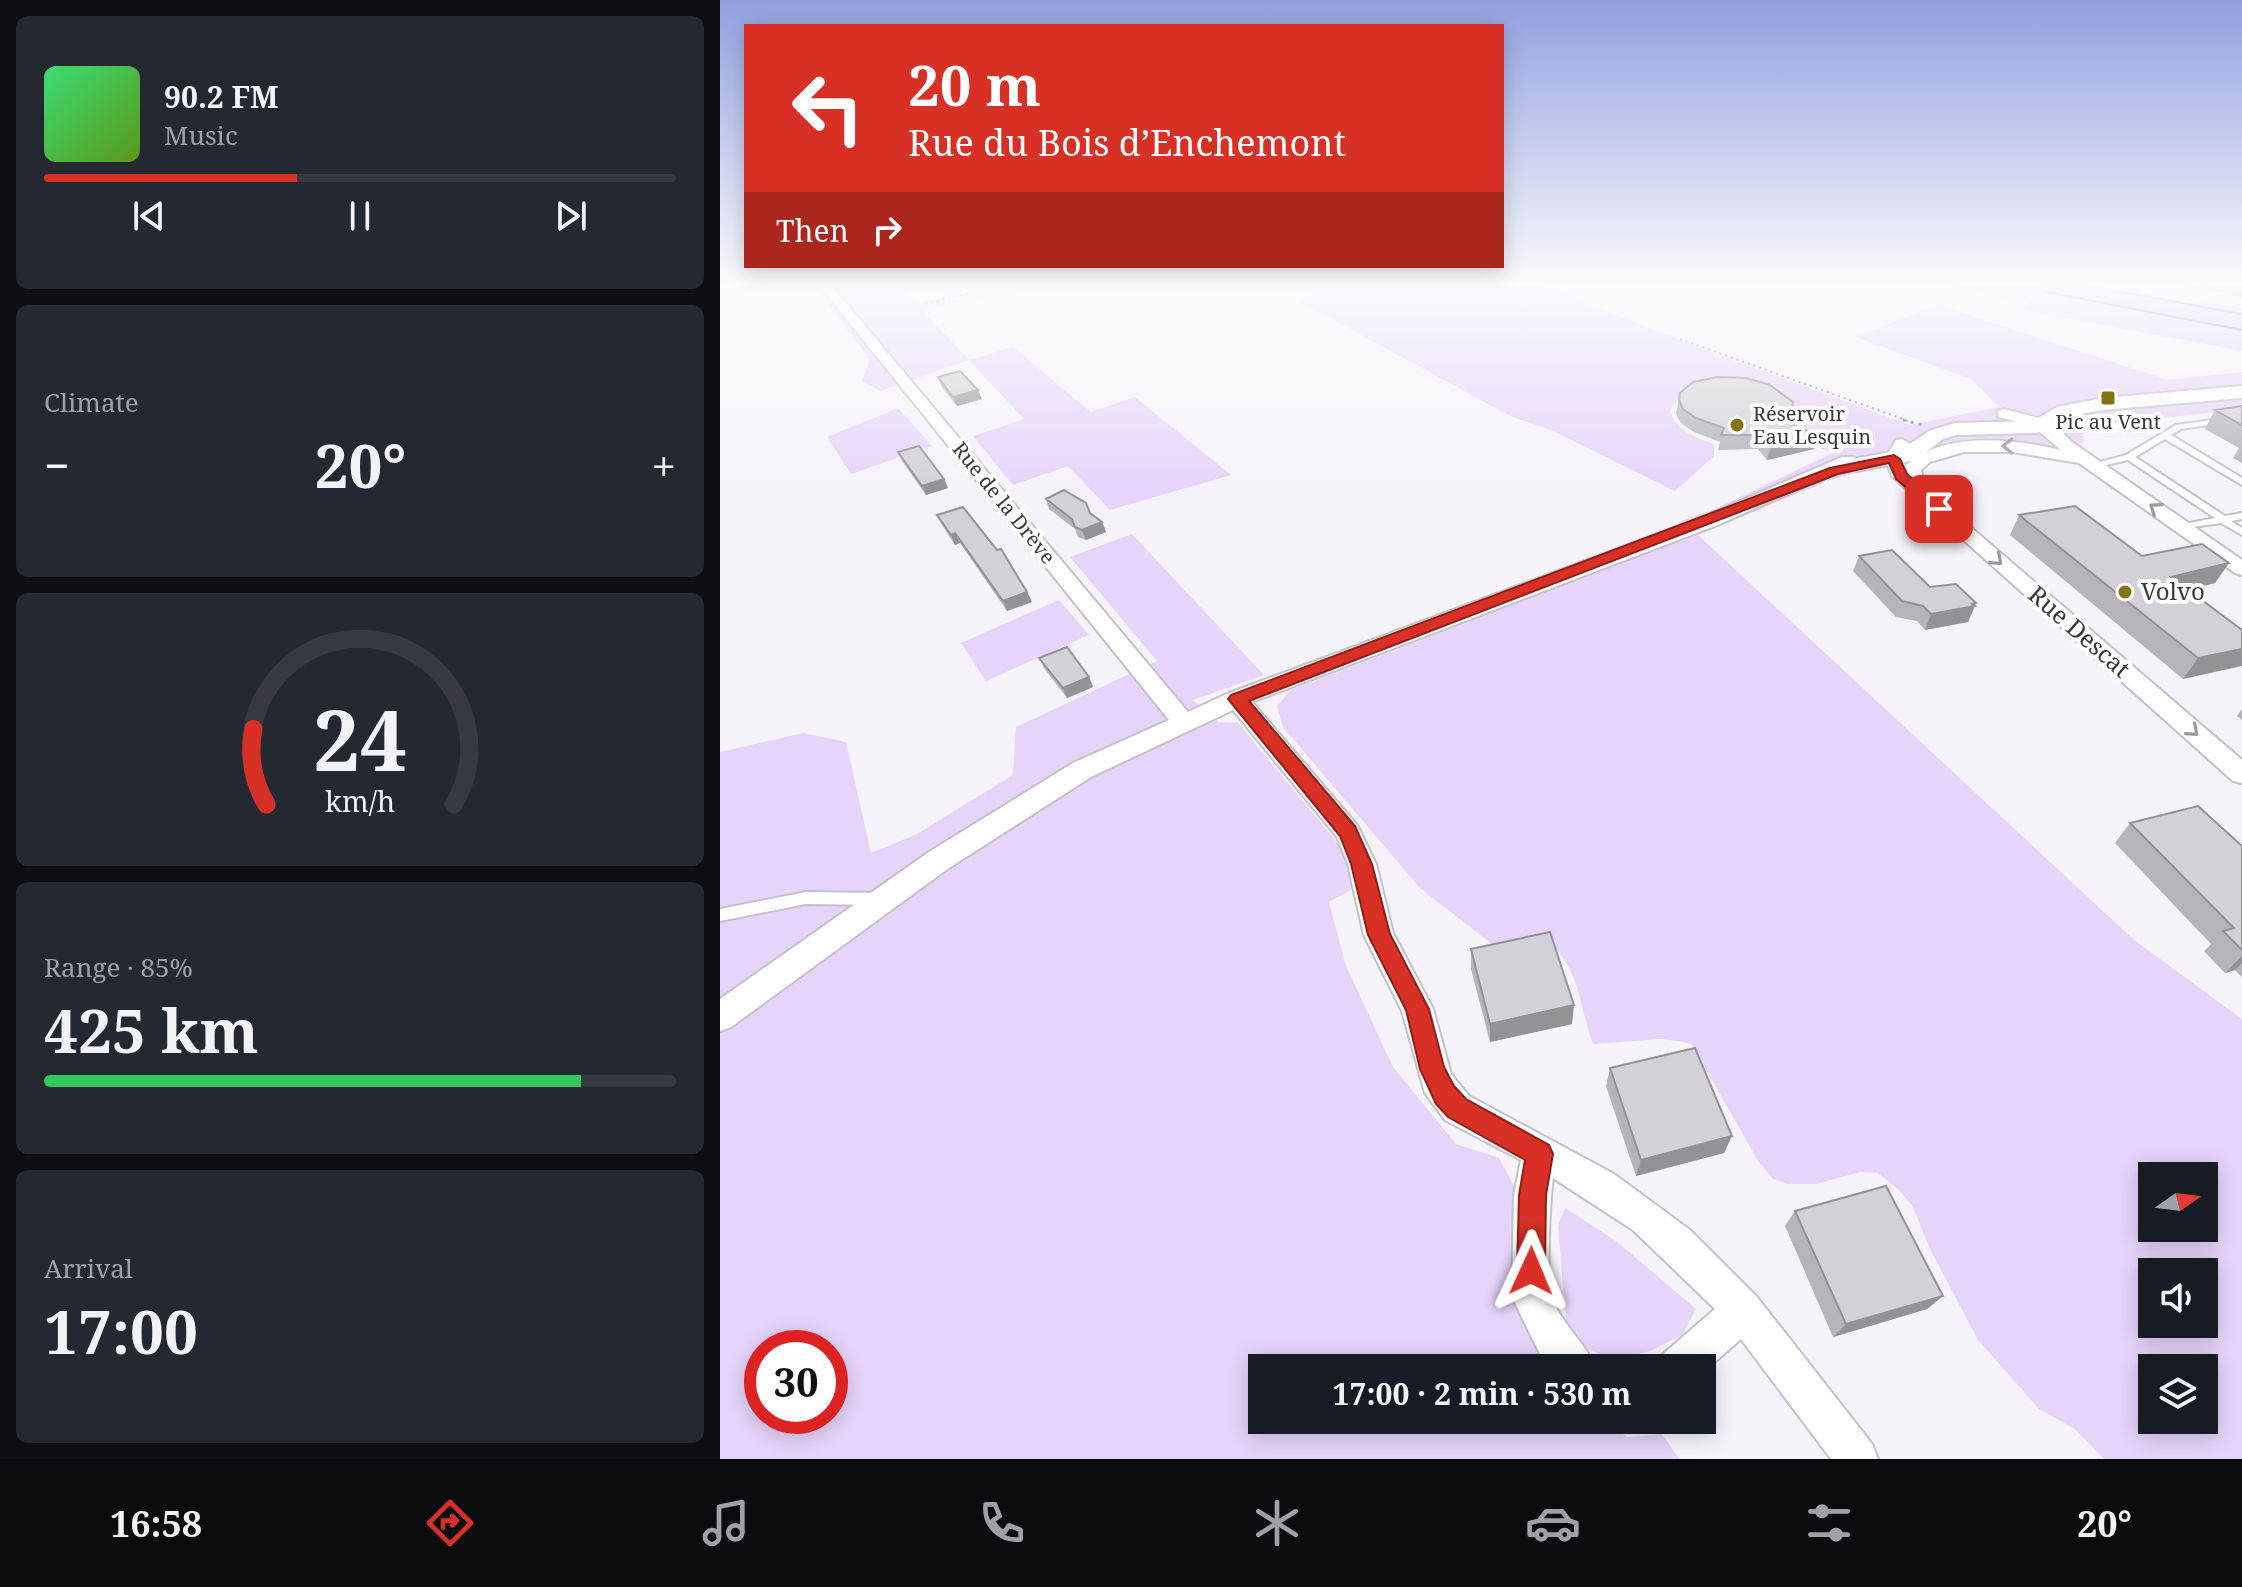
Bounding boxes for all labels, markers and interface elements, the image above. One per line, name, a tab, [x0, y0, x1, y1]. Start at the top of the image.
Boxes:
text: 20 m	[908, 46, 1041, 122]
icon: left	[776, 56, 880, 160]
text: 90.2 FM	[164, 76, 279, 117]
text: Music	[164, 117, 238, 153]
text: Rue du Bois d’Enchemont	[908, 118, 1346, 167]
icon: previous	[127, 194, 171, 238]
icon: pause	[338, 194, 382, 238]
icon: next	[549, 194, 593, 238]
icon: right	[865, 208, 909, 252]
text: Then	[776, 210, 849, 251]
text: Climate	[44, 384, 139, 420]
marker: Pic au Vent	[2099, 389, 2117, 407]
place label: Réservoir Eau Lesquin	[1753, 400, 1871, 450]
place label: Pic au Vent	[2055, 408, 2161, 435]
marker: Réservoir Eau Lesquin	[1728, 416, 1746, 434]
text: 20°	[315, 424, 406, 506]
text: −	[44, 435, 69, 495]
text: +	[651, 435, 676, 495]
street label: Rue de la Drève	[947, 436, 1062, 569]
one-way arrow	[2001, 437, 2013, 454]
pin	[1905, 475, 1973, 543]
icon: arrive	[1917, 487, 1961, 531]
one-way arrow	[2149, 503, 2163, 518]
one-way arrow	[1987, 550, 2002, 564]
place label: Volvo	[2141, 574, 2205, 607]
street label: Rue Descat	[2022, 577, 2138, 684]
marker: Volvo	[2116, 583, 2134, 601]
text: 24	[313, 682, 407, 795]
one-way arrow	[2183, 721, 2198, 735]
text: km/h	[325, 782, 395, 821]
text: Range · 85%	[44, 949, 193, 985]
text: 425 km	[44, 989, 259, 1071]
north arrow	[2138, 1162, 2218, 1242]
map controls	[2138, 1162, 2218, 1434]
position arrow	[1489, 1229, 1573, 1313]
text: Arrival	[44, 1250, 133, 1286]
button: sound	[2138, 1258, 2218, 1338]
text: 17:00	[44, 1290, 198, 1372]
speed limit sign: 30	[744, 1330, 848, 1434]
button: layers	[2138, 1354, 2218, 1434]
text: 17:00 · 2 min · 530 m	[1333, 1373, 1631, 1414]
icon: directions	[422, 1495, 478, 1551]
icon: music	[698, 1495, 754, 1551]
icon: phone	[974, 1495, 1030, 1551]
icon: climate	[1249, 1495, 1305, 1551]
icon: car	[1525, 1495, 1581, 1551]
icon: filters	[1801, 1495, 1857, 1551]
text: 16:58	[110, 1499, 202, 1548]
text: 20°	[2077, 1499, 2132, 1548]

